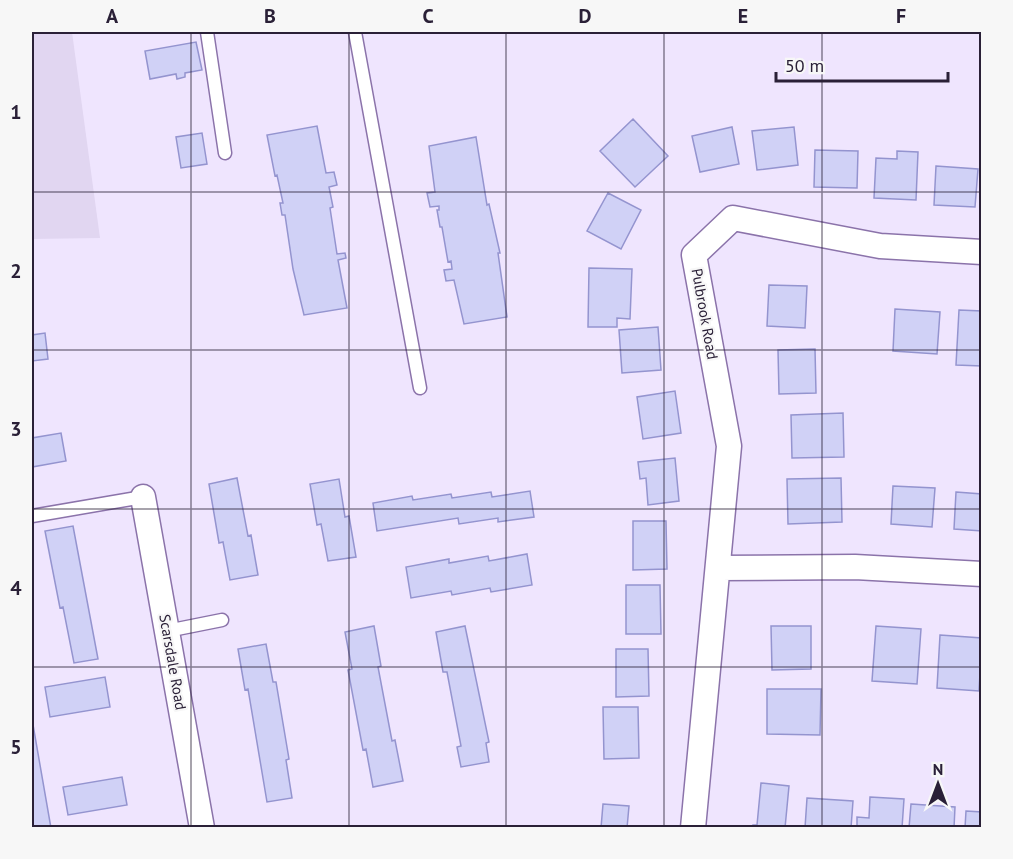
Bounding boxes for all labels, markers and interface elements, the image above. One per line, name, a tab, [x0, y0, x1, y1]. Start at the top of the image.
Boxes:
text: A	[106, 3, 119, 29]
text: B	[264, 3, 276, 29]
text: C	[422, 3, 434, 29]
text: D	[579, 3, 592, 29]
text: E	[738, 3, 748, 29]
text: F	[896, 3, 906, 29]
scale bar	[776, 45, 948, 83]
text: 50 m	[785, 54, 824, 77]
text: 1	[10, 99, 22, 125]
text: 2	[10, 258, 22, 284]
street label: Pulbrook Road	[688, 267, 722, 361]
text: 3	[10, 416, 22, 442]
text: 4	[10, 575, 22, 601]
street label: Scarsdale Road	[155, 613, 191, 711]
text: 5	[10, 734, 22, 760]
north arrow	[908, 754, 968, 814]
text: N	[933, 759, 943, 779]

